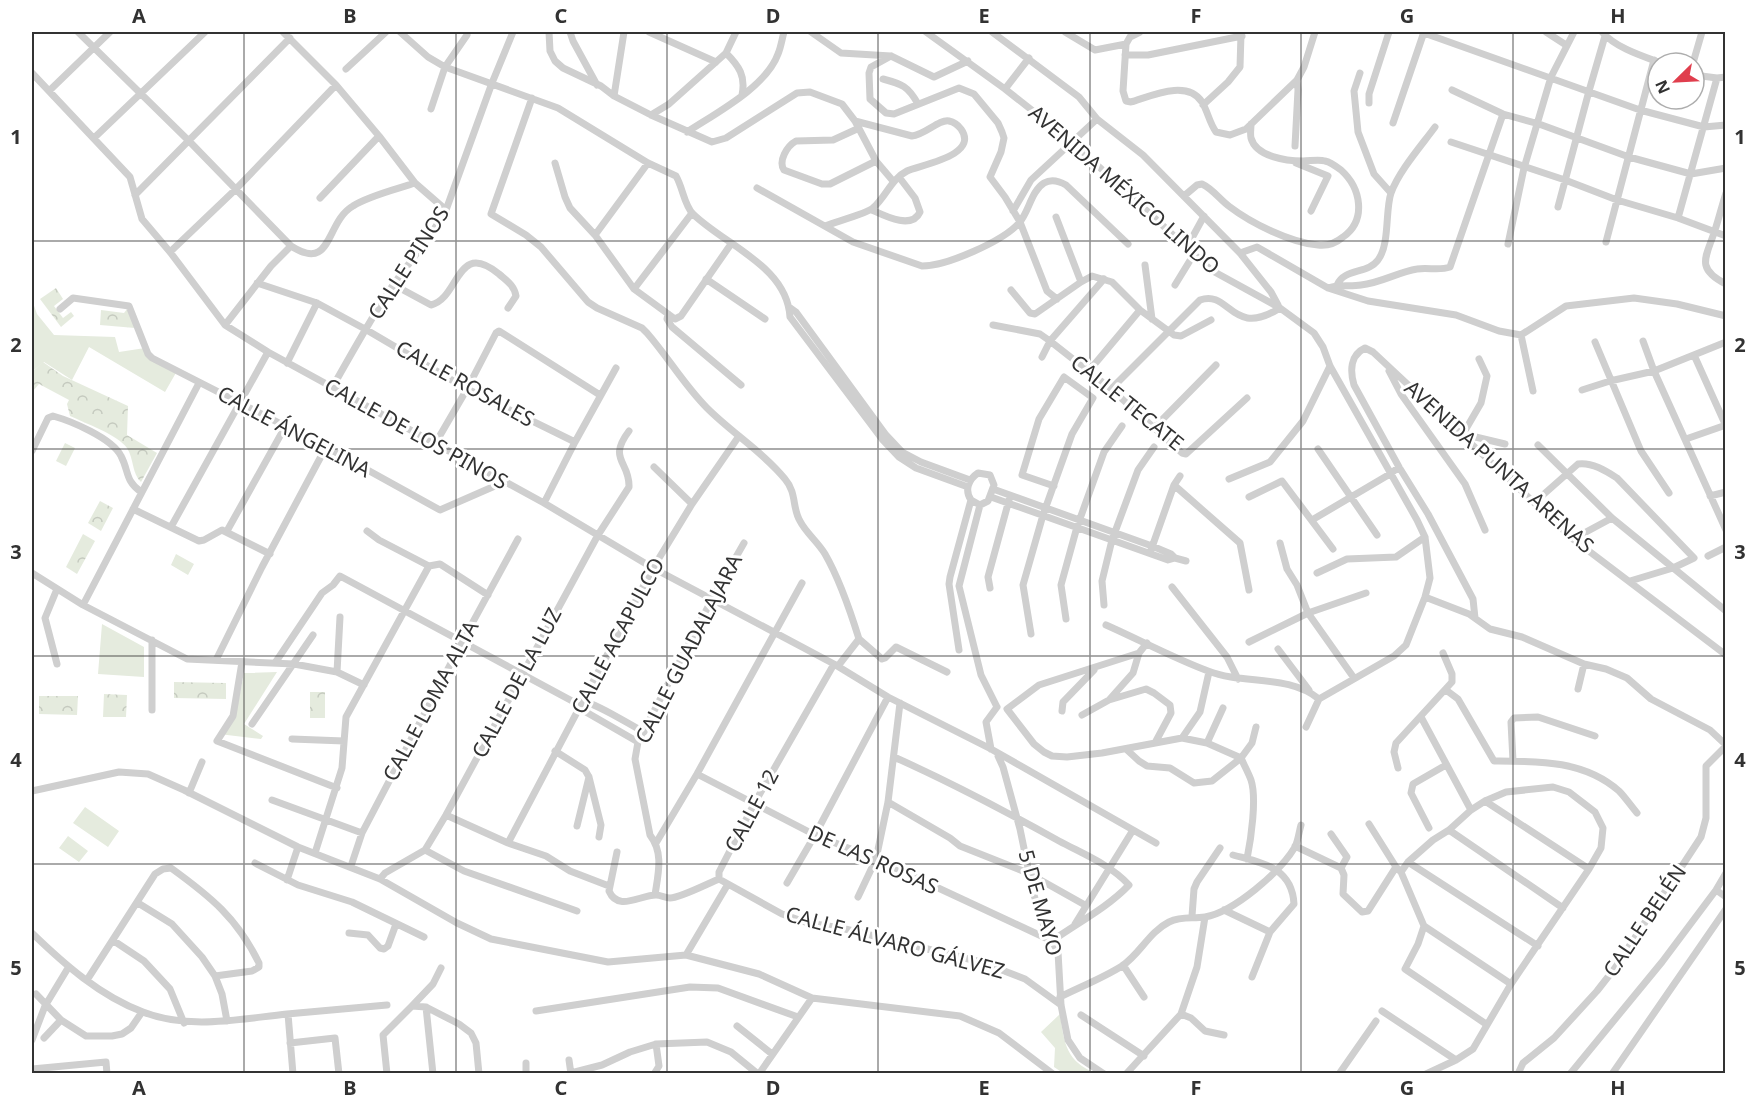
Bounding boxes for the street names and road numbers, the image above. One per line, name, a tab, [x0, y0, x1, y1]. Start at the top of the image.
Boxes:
street label: AVENIDA MÉXICO LINDO	[1023, 99, 1226, 280]
street label: CALLE PINOS	[361, 201, 455, 324]
street label: CALLE ROSALES	[391, 333, 540, 433]
street label: CALLE TECATE	[1065, 348, 1190, 456]
street label: CALLE DE LOS PINOS	[320, 371, 513, 495]
street label: AVENIDA PUNTA ARENAS	[1399, 374, 1600, 559]
street label: CALLE ÁNGELINA	[213, 379, 376, 484]
street label: CALLE GUADALAJARA	[628, 549, 748, 748]
street label: CALLE ACAPULCO	[564, 552, 670, 719]
street label: CALLE DE LA LUZ	[465, 603, 568, 763]
street label: CALLE LOMA ALTA	[376, 615, 485, 786]
street label: CALLE 12	[718, 764, 785, 857]
street label: DE LAS ROSAS	[804, 818, 943, 900]
street label: 5 DE MAYO	[1012, 846, 1069, 959]
street label: CALLE BELÉN	[1596, 859, 1692, 982]
street label: CALLE ÁLVARO GÁLVEZ	[783, 899, 1008, 985]

